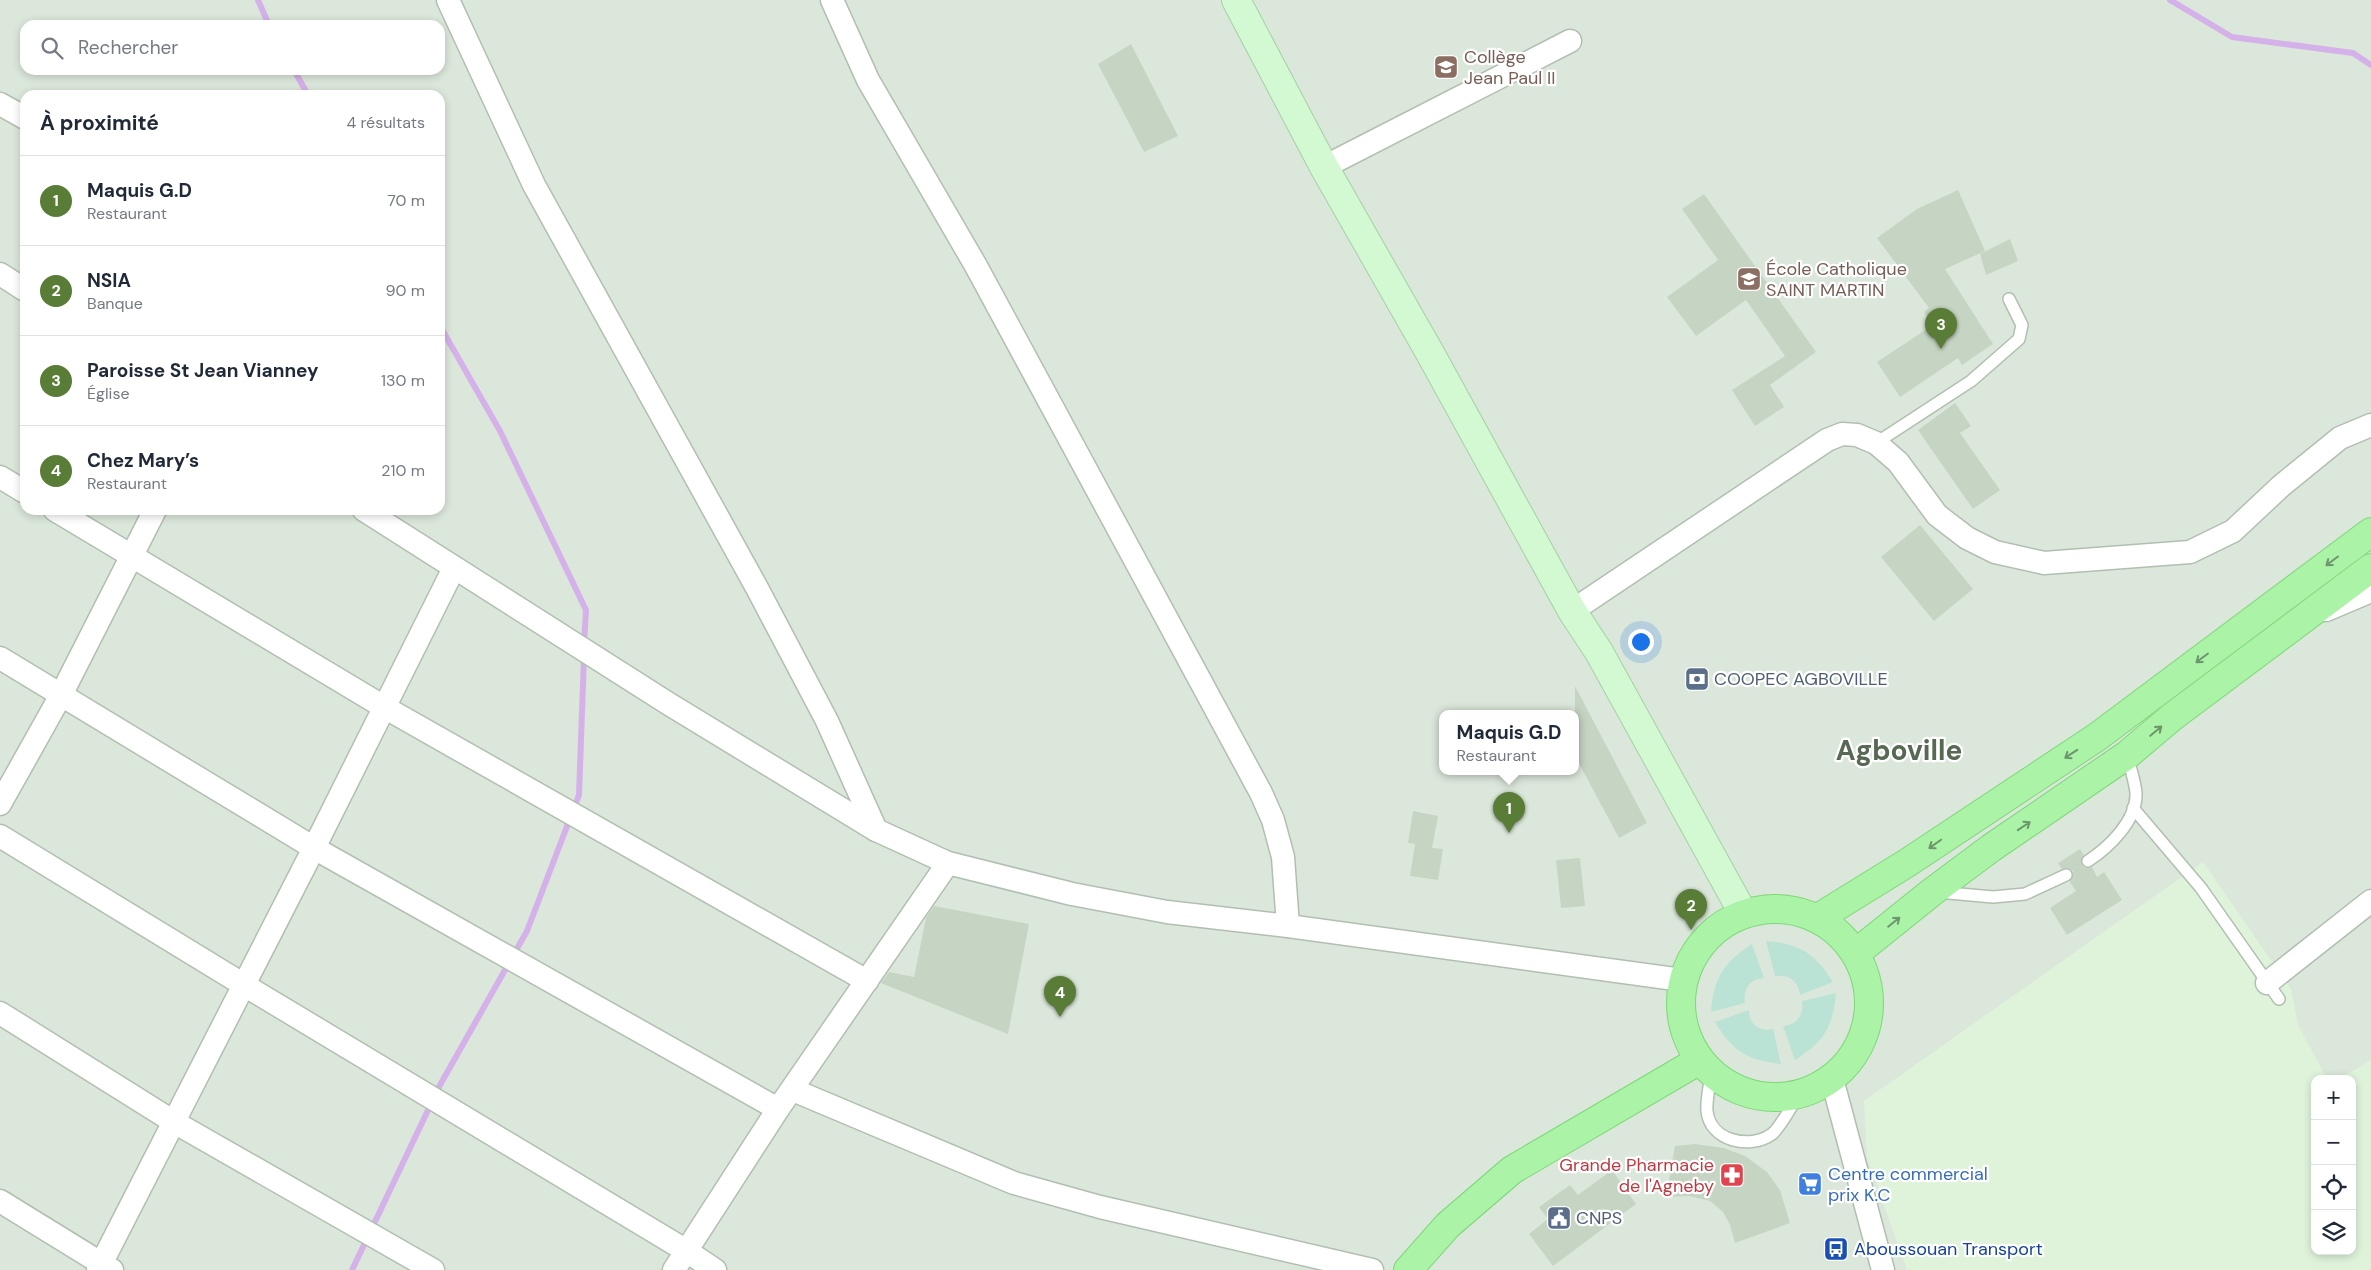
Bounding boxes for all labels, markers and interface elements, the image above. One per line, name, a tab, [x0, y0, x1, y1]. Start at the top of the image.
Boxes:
search box	[20, 20, 445, 75]
icon: search	[38, 34, 66, 62]
text: Rechercher	[78, 35, 178, 60]
place label: Collège Jean Paul II	[1464, 45, 1556, 90]
school or university icon: Collège Jean Paul II	[1433, 54, 1459, 80]
text: À proximité	[40, 109, 159, 137]
text: 4 résultats	[347, 112, 425, 133]
text: Maquis G.D	[87, 178, 192, 203]
text: 1	[53, 190, 59, 211]
text: 70 m	[387, 190, 425, 211]
text: Restaurant	[87, 203, 167, 224]
place label: École Catholique SAINT MARTIN	[1766, 257, 1907, 302]
school or university icon: École Catholique SAINT MARTIN	[1736, 266, 1762, 292]
text: NSIA	[87, 268, 131, 293]
text: 2	[51, 280, 61, 301]
text: 90 m	[385, 280, 425, 301]
text: Banque	[87, 293, 143, 314]
pin: 3	[1925, 308, 1957, 349]
text: Paroisse St Jean Vianney	[87, 358, 319, 383]
text: 3	[51, 370, 61, 391]
text: 130 m	[381, 370, 425, 391]
text: Église	[87, 383, 130, 404]
text: Chez Mary’s	[87, 448, 199, 473]
text: 4	[51, 460, 61, 481]
text: 210 m	[381, 460, 425, 481]
text: Restaurant	[87, 473, 167, 494]
one-way arrow	[2325, 556, 2339, 566]
your location	[1628, 629, 1654, 655]
one-way arrow	[2196, 653, 2209, 664]
bank icon: COOPEC AGBOVILLE	[1684, 666, 1710, 692]
place label: COOPEC AGBOVILLE	[1714, 667, 1888, 691]
popup	[1439, 710, 1579, 775]
text: Maquis G.D	[1457, 720, 1561, 745]
one-way arrow	[2149, 725, 2162, 736]
district label: Agboville	[1836, 732, 1962, 769]
text: Restaurant	[1457, 745, 1537, 766]
one-way arrow	[2064, 749, 2078, 759]
pin: 1	[1493, 792, 1525, 833]
one-way arrow	[2017, 821, 2031, 831]
one-way arrow	[1928, 839, 1942, 849]
pin: 2	[1675, 889, 1707, 930]
one-way arrow	[1887, 917, 1900, 928]
pin: 4	[1044, 976, 1076, 1017]
map controls	[2311, 1075, 2356, 1255]
button: +	[2311, 1075, 2356, 1120]
button: −	[2311, 1120, 2356, 1165]
place label: Grande Pharmacie de l'Agneby	[1559, 1153, 1714, 1198]
pharmacy icon: Grande Pharmacie de l'Agneby	[1719, 1162, 1745, 1188]
place label: Centre commercial prix K.C	[1828, 1162, 1988, 1207]
button: locate	[2311, 1165, 2356, 1210]
supermarket icon: Centre commercial prix K.C	[1797, 1171, 1823, 1197]
public building icon: CNPS	[1546, 1205, 1572, 1231]
place label: CNPS	[1576, 1206, 1622, 1230]
button: layers	[2311, 1210, 2356, 1255]
bus stop icon: Aboussouan Transport	[1823, 1236, 1849, 1262]
place label: Aboussouan Transport	[1854, 1237, 2043, 1261]

